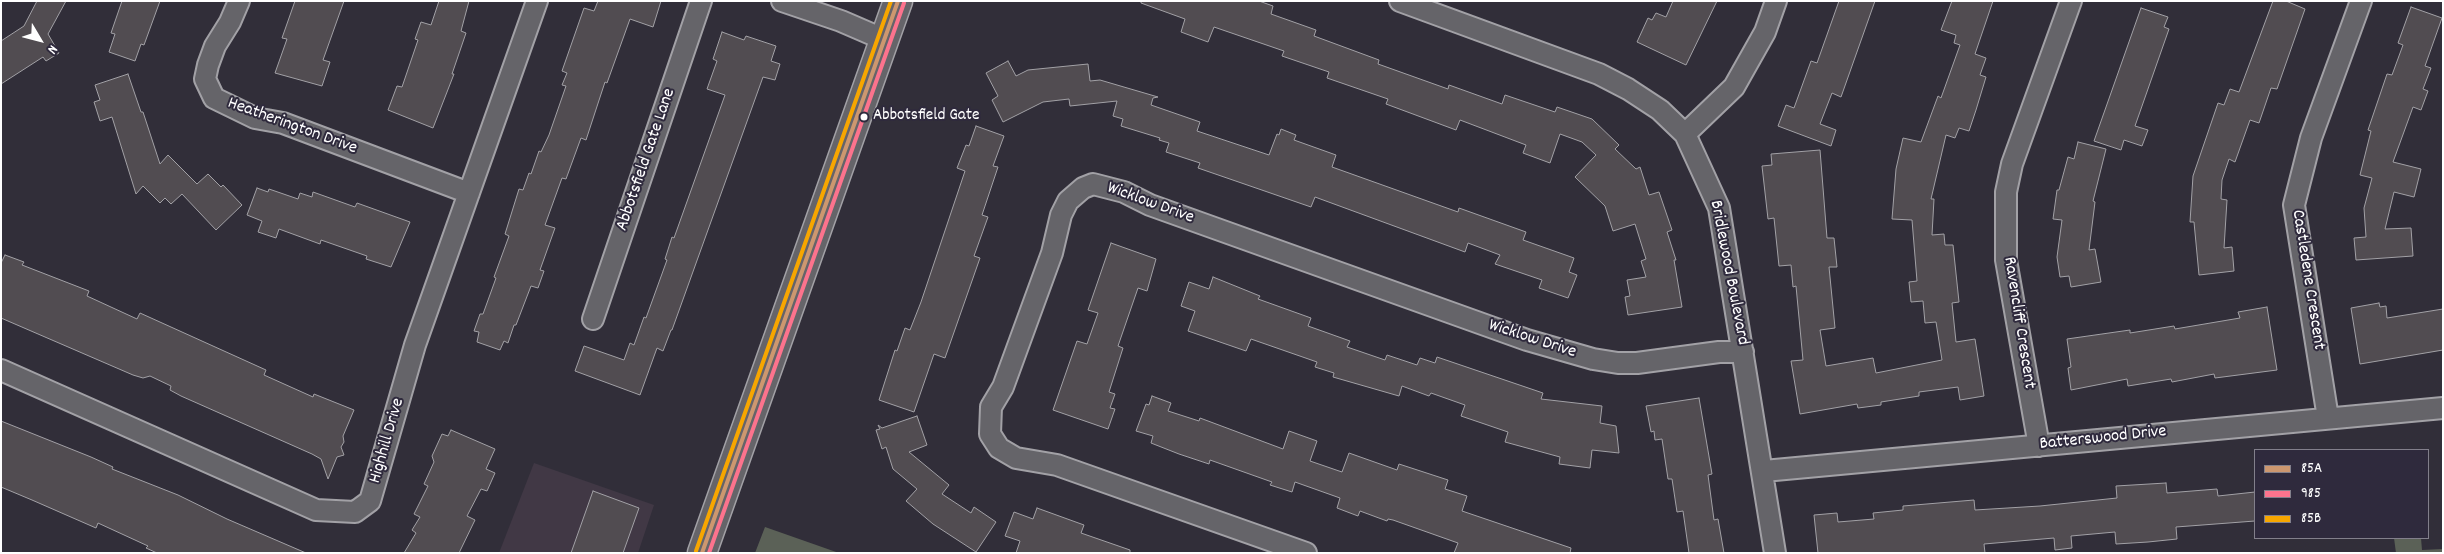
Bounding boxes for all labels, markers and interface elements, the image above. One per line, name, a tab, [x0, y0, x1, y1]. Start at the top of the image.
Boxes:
north arrow	[15, 15, 65, 65]
text: N	[42, 40, 62, 58]
street label: Abbotsfield Gate Lane	[613, 86, 681, 234]
street label: Heatherington Drive	[224, 94, 360, 160]
place label: Abbotsfield Gate	[873, 107, 980, 127]
marker: Abbotsfield Gate	[859, 112, 869, 122]
street label: Wicklow Drive	[1104, 178, 1196, 230]
street label: Bridlewood Boulevard	[1703, 199, 1753, 347]
street label: Castledene Crescent	[2285, 208, 2329, 352]
street label: Ravencliff Crescent	[1997, 256, 2039, 390]
street label: Wicklow Drive	[1485, 316, 1579, 364]
street label: Highhill Drive	[366, 396, 410, 486]
street label: Batterswood Drive	[2039, 422, 2167, 456]
legend	[2254, 449, 2429, 539]
text: 85A	[2301, 458, 2322, 480]
text: 985	[2301, 483, 2321, 505]
text: 85B	[2301, 508, 2321, 530]

